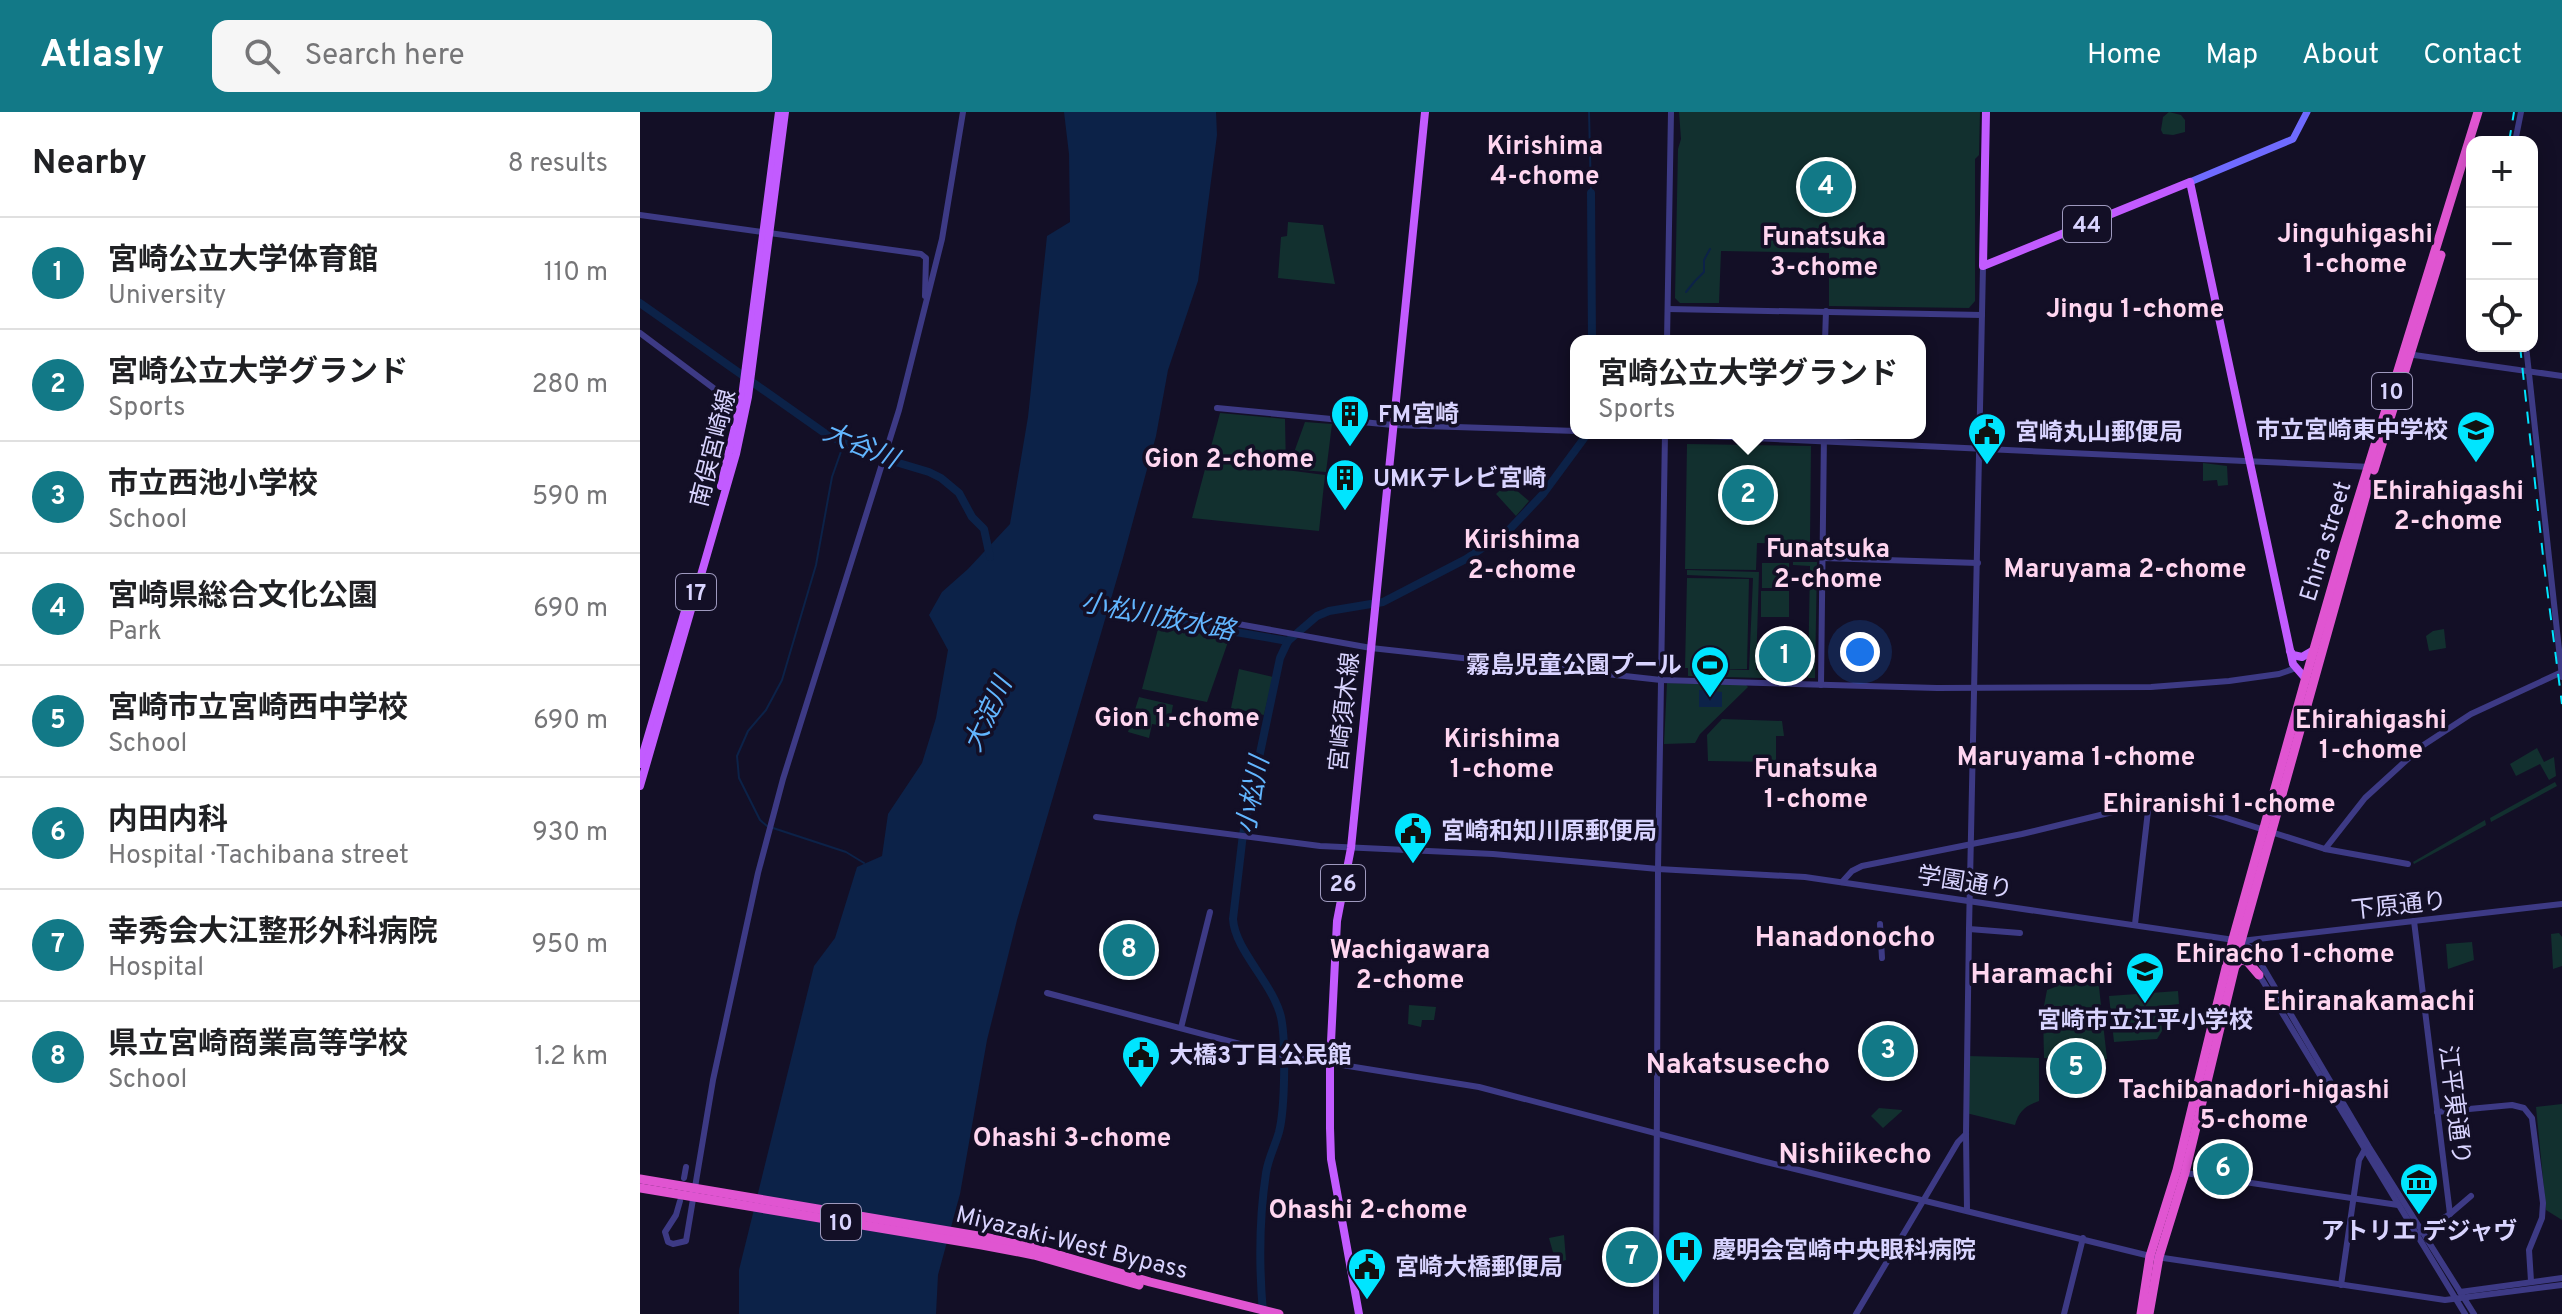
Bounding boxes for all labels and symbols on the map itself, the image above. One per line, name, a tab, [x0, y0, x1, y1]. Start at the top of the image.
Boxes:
district label: Kirishima 4-chome	[1487, 131, 1603, 194]
pin: 4	[1800, 157, 1852, 217]
road number: 44	[2063, 206, 2111, 242]
district label: Jinguhigashi 1-chome	[2277, 219, 2433, 282]
district label: Funatsuka 3-chome	[1762, 222, 1886, 285]
district label: Jingu 1-chome	[2046, 294, 2224, 327]
road number: 10	[2372, 373, 2412, 409]
street label: 南俣宮崎線	[686, 387, 744, 510]
building icon: FM宮崎	[1329, 393, 1371, 448]
place label: FM宮崎	[1378, 401, 1459, 431]
school or university icon: 市立宮崎東中学校	[2455, 409, 2497, 464]
public building icon: 宮崎丸山郵便局	[1966, 411, 2008, 466]
water label: 大谷川	[818, 417, 905, 479]
place label: 市立宮崎東中学校	[2256, 417, 2448, 447]
place label: 宮崎丸山郵便局	[2015, 419, 2183, 449]
district label: Gion 2-chome	[1144, 444, 1314, 477]
building icon: UMKテレビ宮崎	[1324, 457, 1366, 512]
place label: UMKテレビ宮崎	[1373, 465, 1546, 495]
pin: 2	[1722, 465, 1774, 525]
district label: Ehirahigashi 2-chome	[2372, 476, 2524, 539]
street label: Ehira street	[2294, 478, 2359, 605]
district label: Kirishima 2-chome	[1464, 525, 1580, 588]
district label: Funatsuka 2-chome	[1766, 534, 1890, 597]
district label: Maruyama 2-chome	[2004, 554, 2246, 587]
road number: 17	[676, 574, 716, 610]
water label: 小松川放水路	[1078, 587, 1239, 650]
pin: 1	[1759, 626, 1811, 686]
your location	[1840, 632, 1880, 672]
sports icon: 霧島児童公園プール	[1689, 644, 1731, 699]
street label: 宮崎須木線	[1325, 651, 1367, 773]
place label: 霧島児童公園プール	[1466, 652, 1682, 682]
water label: 大淀川	[958, 670, 1022, 757]
district label: Gion 1-chome	[1094, 703, 1260, 736]
district label: Ehirahigashi 1-chome	[2295, 705, 2447, 768]
district label: Kirishima 1-chome	[1444, 724, 1560, 787]
district label: Maruyama 1-chome	[1957, 742, 2195, 775]
water label: 小松川	[1231, 751, 1279, 837]
district label: Funatsuka 1-chome	[1754, 754, 1878, 817]
district label: Ehiranishi 1-chome	[2103, 789, 2335, 822]
public building icon: 宮崎和知川原郵便局	[1392, 810, 1434, 865]
place label: 宮崎和知川原郵便局	[1441, 818, 1657, 848]
street label: 学園通り	[1915, 862, 2014, 906]
road number: 26	[1321, 865, 1365, 901]
street label: 下原通り	[2350, 887, 2449, 927]
pin: 8	[1103, 920, 1155, 980]
district label: Hanadonocho	[1755, 921, 1935, 957]
district label: Wachigawara 2-chome	[1330, 935, 1490, 998]
district label: Ehiracho 1-chome	[2176, 939, 2394, 972]
school or university icon: 宮崎市立江平小学校	[2124, 950, 2166, 1005]
district label: Haramachi	[1970, 958, 2114, 994]
district label: Ehiranakamachi	[2263, 985, 2475, 1021]
place label: 宮崎市立江平小学校	[2037, 1007, 2253, 1037]
pin: 3	[1862, 1021, 1914, 1081]
public building icon: 大橋3丁目公民館	[1120, 1034, 1162, 1089]
pin: 5	[2050, 1038, 2102, 1098]
place label: 大橋3丁目公民館	[1169, 1042, 1351, 1072]
street label: 江平東通り	[2431, 1044, 2475, 1167]
district label: Nakatsusecho	[1646, 1048, 1830, 1084]
district label: Tachibanadori-higashi 5-chome	[2118, 1075, 2390, 1138]
district label: Ohashi 3-chome	[973, 1123, 1171, 1156]
district label: Nishiikecho	[1778, 1138, 1932, 1174]
pin: 6	[2197, 1139, 2249, 1199]
museum icon: アトリエ デジャヴ	[2398, 1161, 2440, 1216]
district label: Ohashi 2-chome	[1268, 1195, 1468, 1228]
street label: Miyazaki-West Bypass	[952, 1201, 1191, 1287]
road number: 10	[821, 1204, 861, 1240]
place label: アトリエ デジャヴ	[2321, 1218, 2517, 1248]
pin: 7	[1606, 1227, 1658, 1287]
hospital icon: 慶明会宮崎中央眼科病院	[1663, 1229, 1705, 1284]
place label: 慶明会宮崎中央眼科病院	[1712, 1237, 1976, 1267]
public building icon: 宮崎大橋郵便局	[1346, 1246, 1388, 1301]
place label: 宮崎大橋郵便局	[1395, 1254, 1563, 1284]

